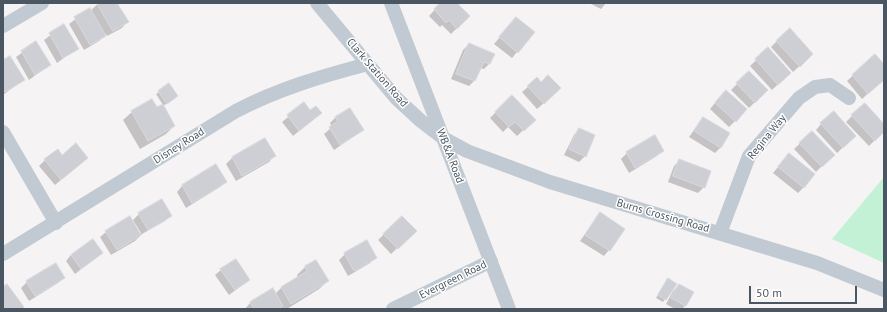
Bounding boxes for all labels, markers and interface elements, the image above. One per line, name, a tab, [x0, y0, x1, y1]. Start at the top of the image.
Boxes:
street label: Clark Station Road	[344, 36, 410, 110]
street label: Regina Way	[745, 112, 789, 162]
street label: Disney Road	[151, 125, 207, 167]
street label: WB&A Road	[434, 127, 466, 185]
street label: Burns Crossing Road	[615, 196, 711, 236]
street label: Evergreen Road	[417, 258, 489, 302]
scale bar	[751, 278, 859, 304]
text: 50 m	[756, 285, 782, 300]

